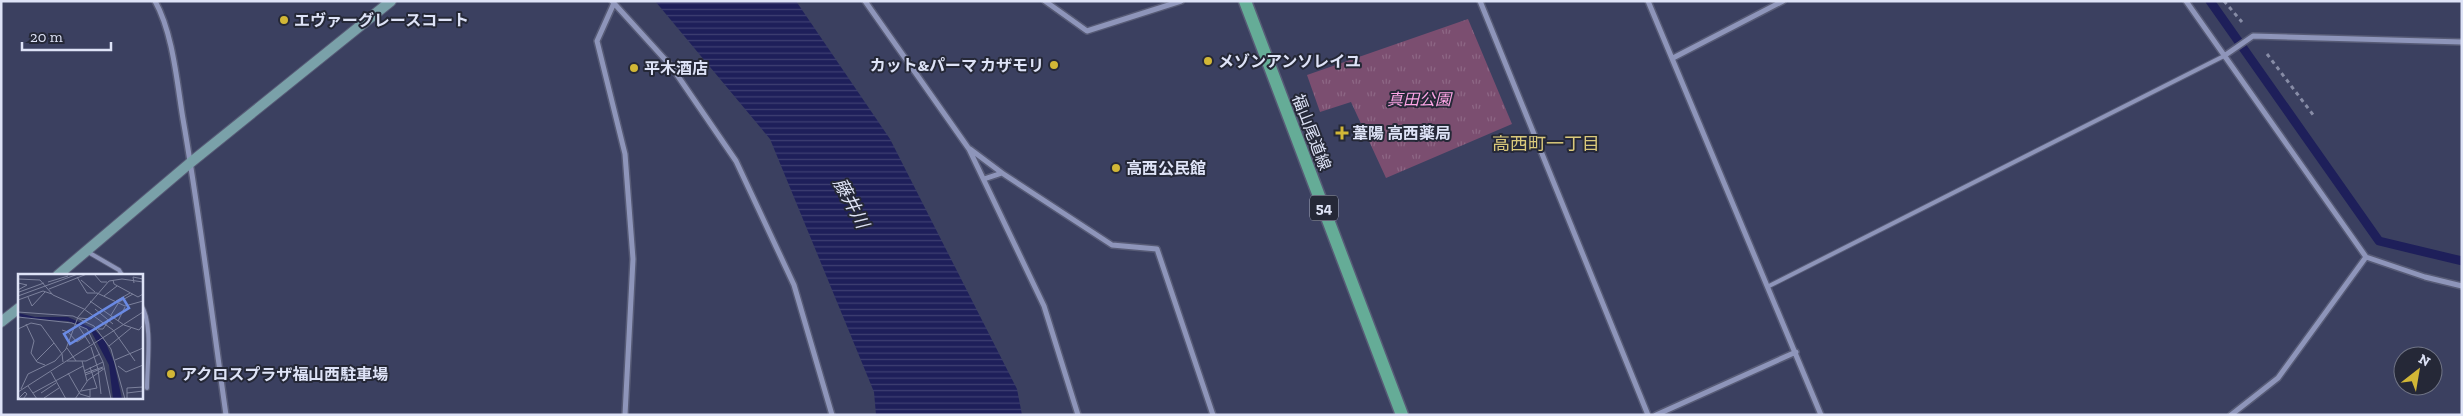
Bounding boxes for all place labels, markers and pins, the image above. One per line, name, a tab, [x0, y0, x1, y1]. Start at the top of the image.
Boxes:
place label: エヴァーグレースコート	[294, 11, 469, 30]
marker: エヴァーグレースコート	[278, 14, 290, 26]
place label: メゾンアンソレイユ	[1218, 52, 1361, 71]
marker: メゾンアンソレイユ	[1202, 55, 1214, 67]
place label: カット&パーマ カザモリ	[870, 56, 1044, 75]
place label: 平木酒店	[644, 59, 708, 78]
marker: カット&パーマ カザモリ	[1048, 59, 1060, 71]
marker: 平木酒店	[628, 62, 640, 74]
place label: 葦陽 高西薬局	[1352, 124, 1451, 143]
marker: 葦陽 高西薬局	[1336, 127, 1348, 139]
place label: 高西公民館	[1126, 159, 1206, 178]
marker: 高西公民館	[1110, 162, 1122, 174]
place label: アクロスプラザ福山西駐車場	[181, 365, 388, 384]
marker: アクロスプラザ福山西駐車場	[165, 368, 177, 380]

